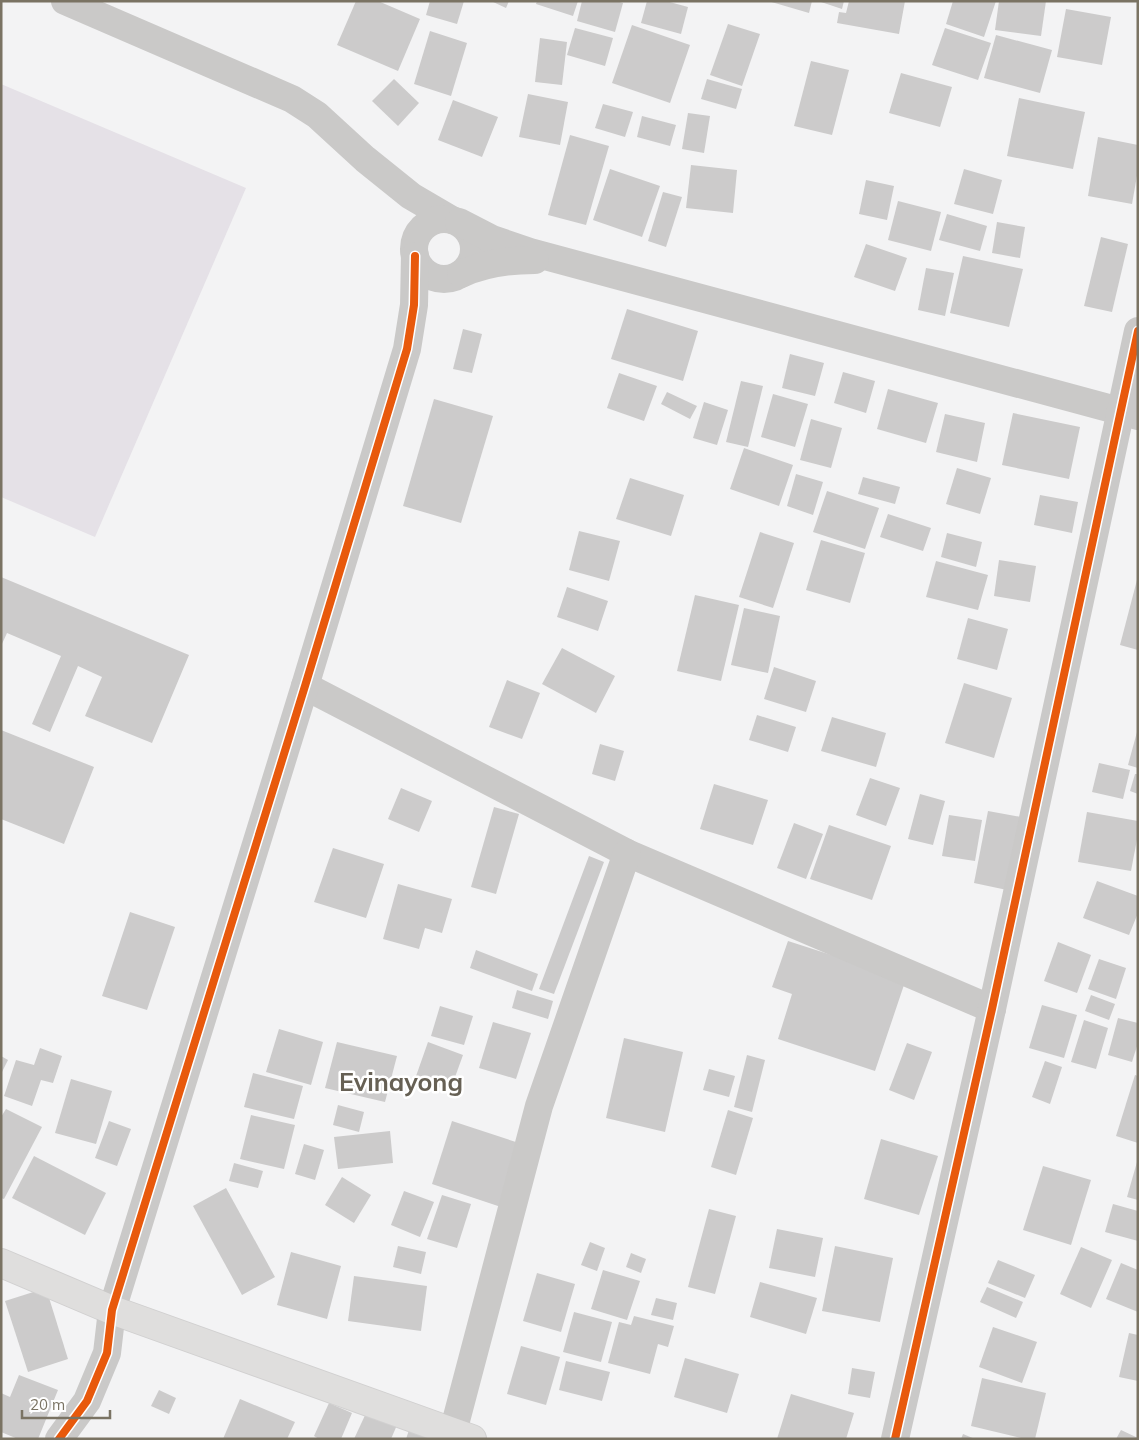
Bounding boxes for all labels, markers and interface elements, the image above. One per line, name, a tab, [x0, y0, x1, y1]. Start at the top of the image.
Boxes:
district label: Evinayong	[339, 1066, 463, 1097]
scale bar	[22, 1388, 110, 1420]
text: 20 m	[30, 1395, 65, 1414]

